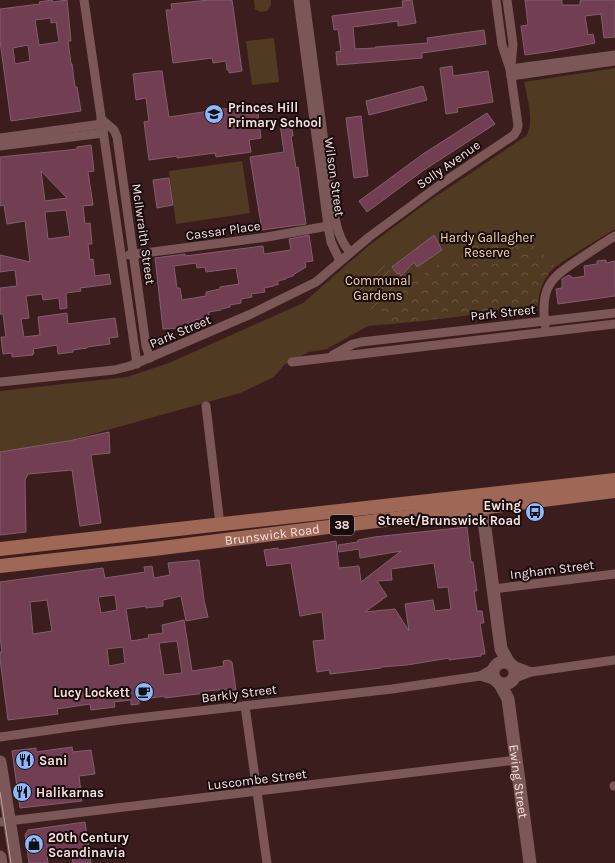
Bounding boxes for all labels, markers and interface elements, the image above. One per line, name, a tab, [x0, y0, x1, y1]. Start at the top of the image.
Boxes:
place label: Princes Hill Primary School	[228, 100, 322, 130]
school or university icon: Princes Hill Primary School	[203, 103, 225, 125]
street label: Wilson Street	[322, 137, 347, 218]
street label: Solly Avenue	[414, 137, 483, 192]
street label: McIlwraith Street	[129, 183, 158, 286]
street label: Cassar Place	[185, 218, 262, 243]
park label: Hardy Gallagher Reserve	[440, 230, 534, 260]
park label: Communal Gardens	[345, 273, 411, 303]
street label: Park Street	[470, 302, 536, 323]
street label: Park Street	[147, 312, 213, 351]
place label: Ewing Street/Brunswick Road	[378, 498, 521, 528]
bus stop icon: Ewing Street/Brunswick Road	[524, 501, 546, 523]
road number: 38	[330, 515, 354, 535]
street label: Brunswick Road	[224, 521, 321, 548]
street label: Ingham Street	[509, 557, 595, 582]
cafe icon: Lucy Lockett	[133, 681, 155, 703]
street label: Barkly Street	[201, 681, 278, 706]
place label: Lucy Lockett	[53, 685, 130, 700]
street label: Ewing Street	[506, 743, 531, 819]
restaurant icon: Sani	[14, 749, 36, 771]
place label: Sani	[39, 753, 67, 768]
street label: Luscombe Street	[207, 766, 308, 793]
restaurant icon: Halikarnas	[11, 781, 33, 803]
place label: Halikarnas	[36, 785, 104, 800]
place label: 20th Century Scandinavia	[48, 830, 129, 860]
shop icon: 20th Century Scandinavia	[23, 833, 45, 855]

